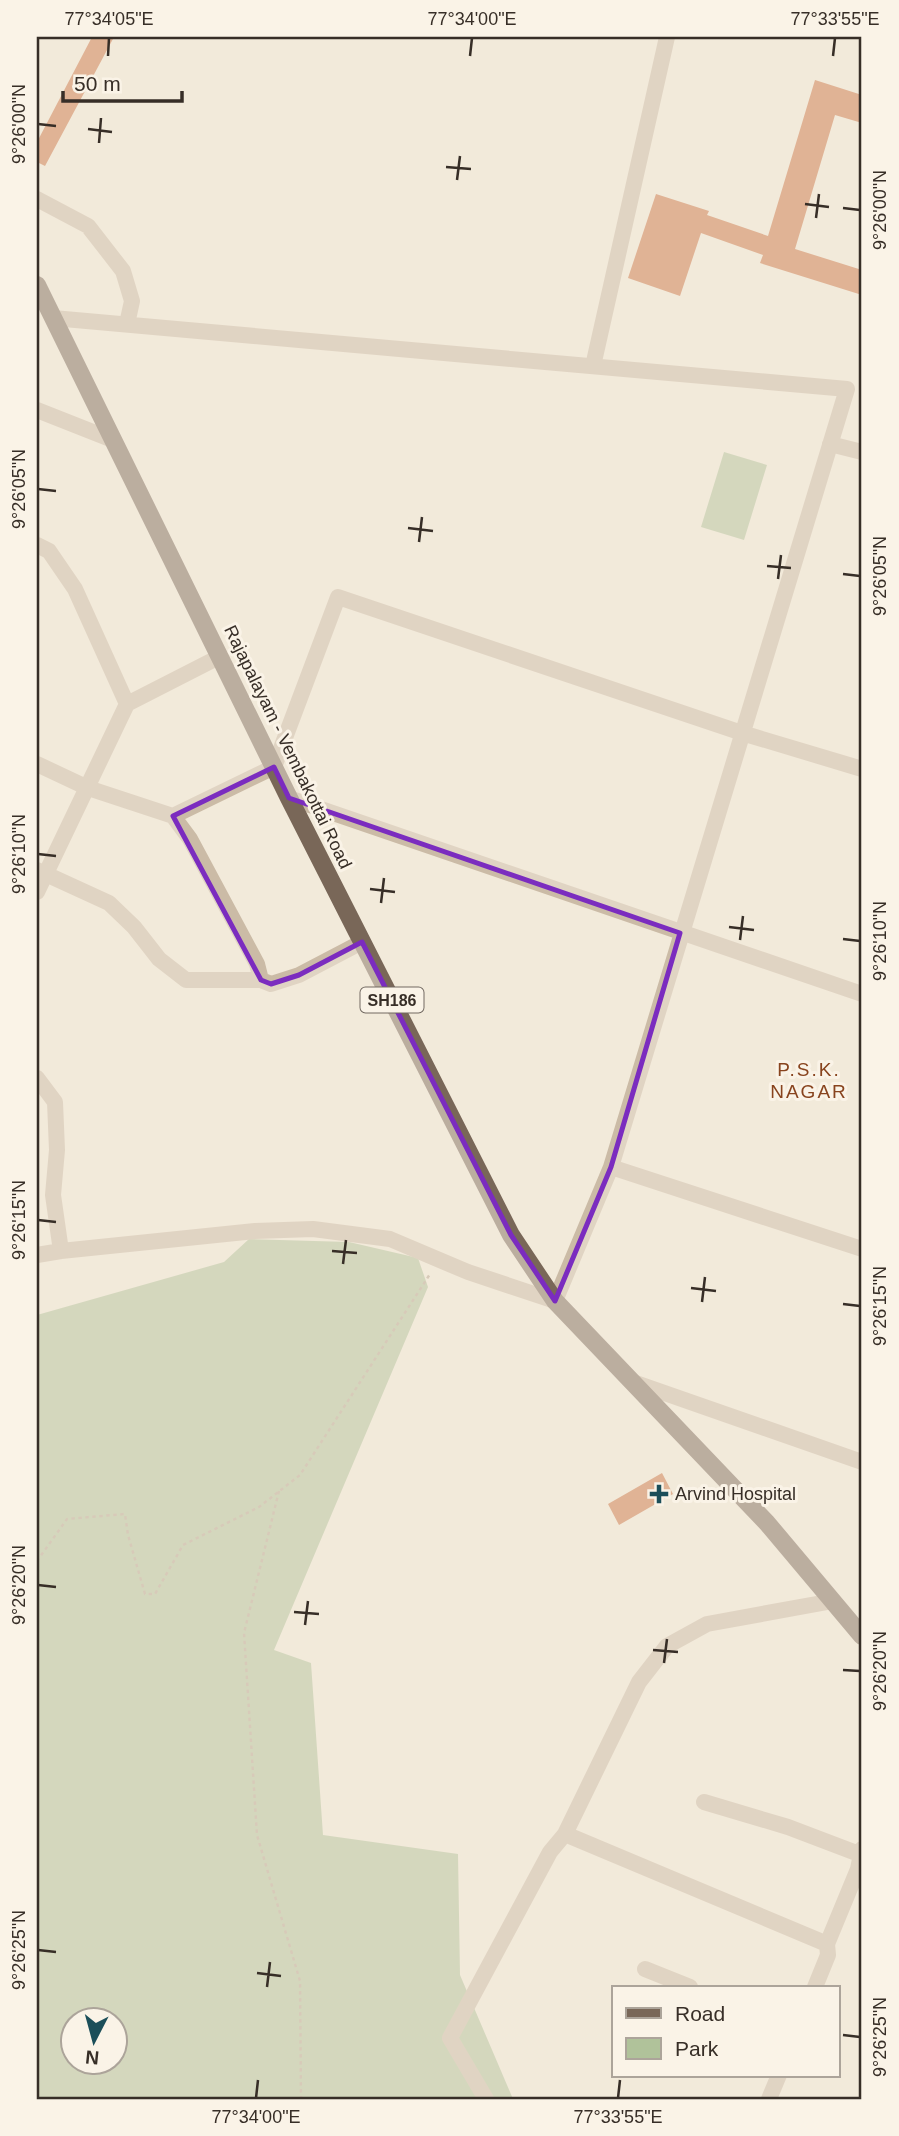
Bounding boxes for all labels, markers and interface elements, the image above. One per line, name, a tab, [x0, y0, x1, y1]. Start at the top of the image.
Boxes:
text: 77°34'05"E	[64, 9, 154, 29]
text: 77°34'00"E	[427, 9, 517, 29]
text: 77°33'55"E	[790, 9, 880, 29]
scale bar	[63, 60, 182, 104]
text: 50 m	[74, 72, 121, 95]
text: 9°26'00"N	[9, 84, 29, 164]
text: 9°26'00"N	[870, 170, 890, 250]
text: 9°26'05"N	[9, 449, 29, 529]
text: 9°26'05"N	[870, 536, 890, 616]
street label: Rajapalayam - Vembakottai Road	[220, 622, 356, 872]
text: 9°26'10"N	[9, 814, 29, 894]
text: 9°26'10"N	[870, 901, 890, 981]
road number: SH186	[360, 988, 424, 1012]
district label: P.S.K. NAGAR	[770, 1059, 848, 1102]
text: 9°26'15"N	[9, 1180, 29, 1260]
text: 9°26'15"N	[870, 1266, 890, 1346]
marker: Arvind Hospital	[649, 1484, 669, 1504]
place label: Arvind Hospital	[675, 1484, 796, 1504]
text: 9°26'20"N	[9, 1545, 29, 1625]
text: 9°26'20"N	[870, 1631, 890, 1711]
text: 9°26'25"N	[9, 1910, 29, 1990]
legend	[612, 1986, 839, 2076]
text: 9°26'25"N	[870, 1997, 890, 2077]
text: Road	[675, 2002, 725, 2025]
north arrow	[60, 2007, 130, 2076]
text: Park	[675, 2037, 719, 2060]
text: N	[84, 2046, 100, 2069]
text: 77°34'00"E	[211, 2107, 301, 2127]
text: 77°33'55"E	[573, 2107, 663, 2127]

